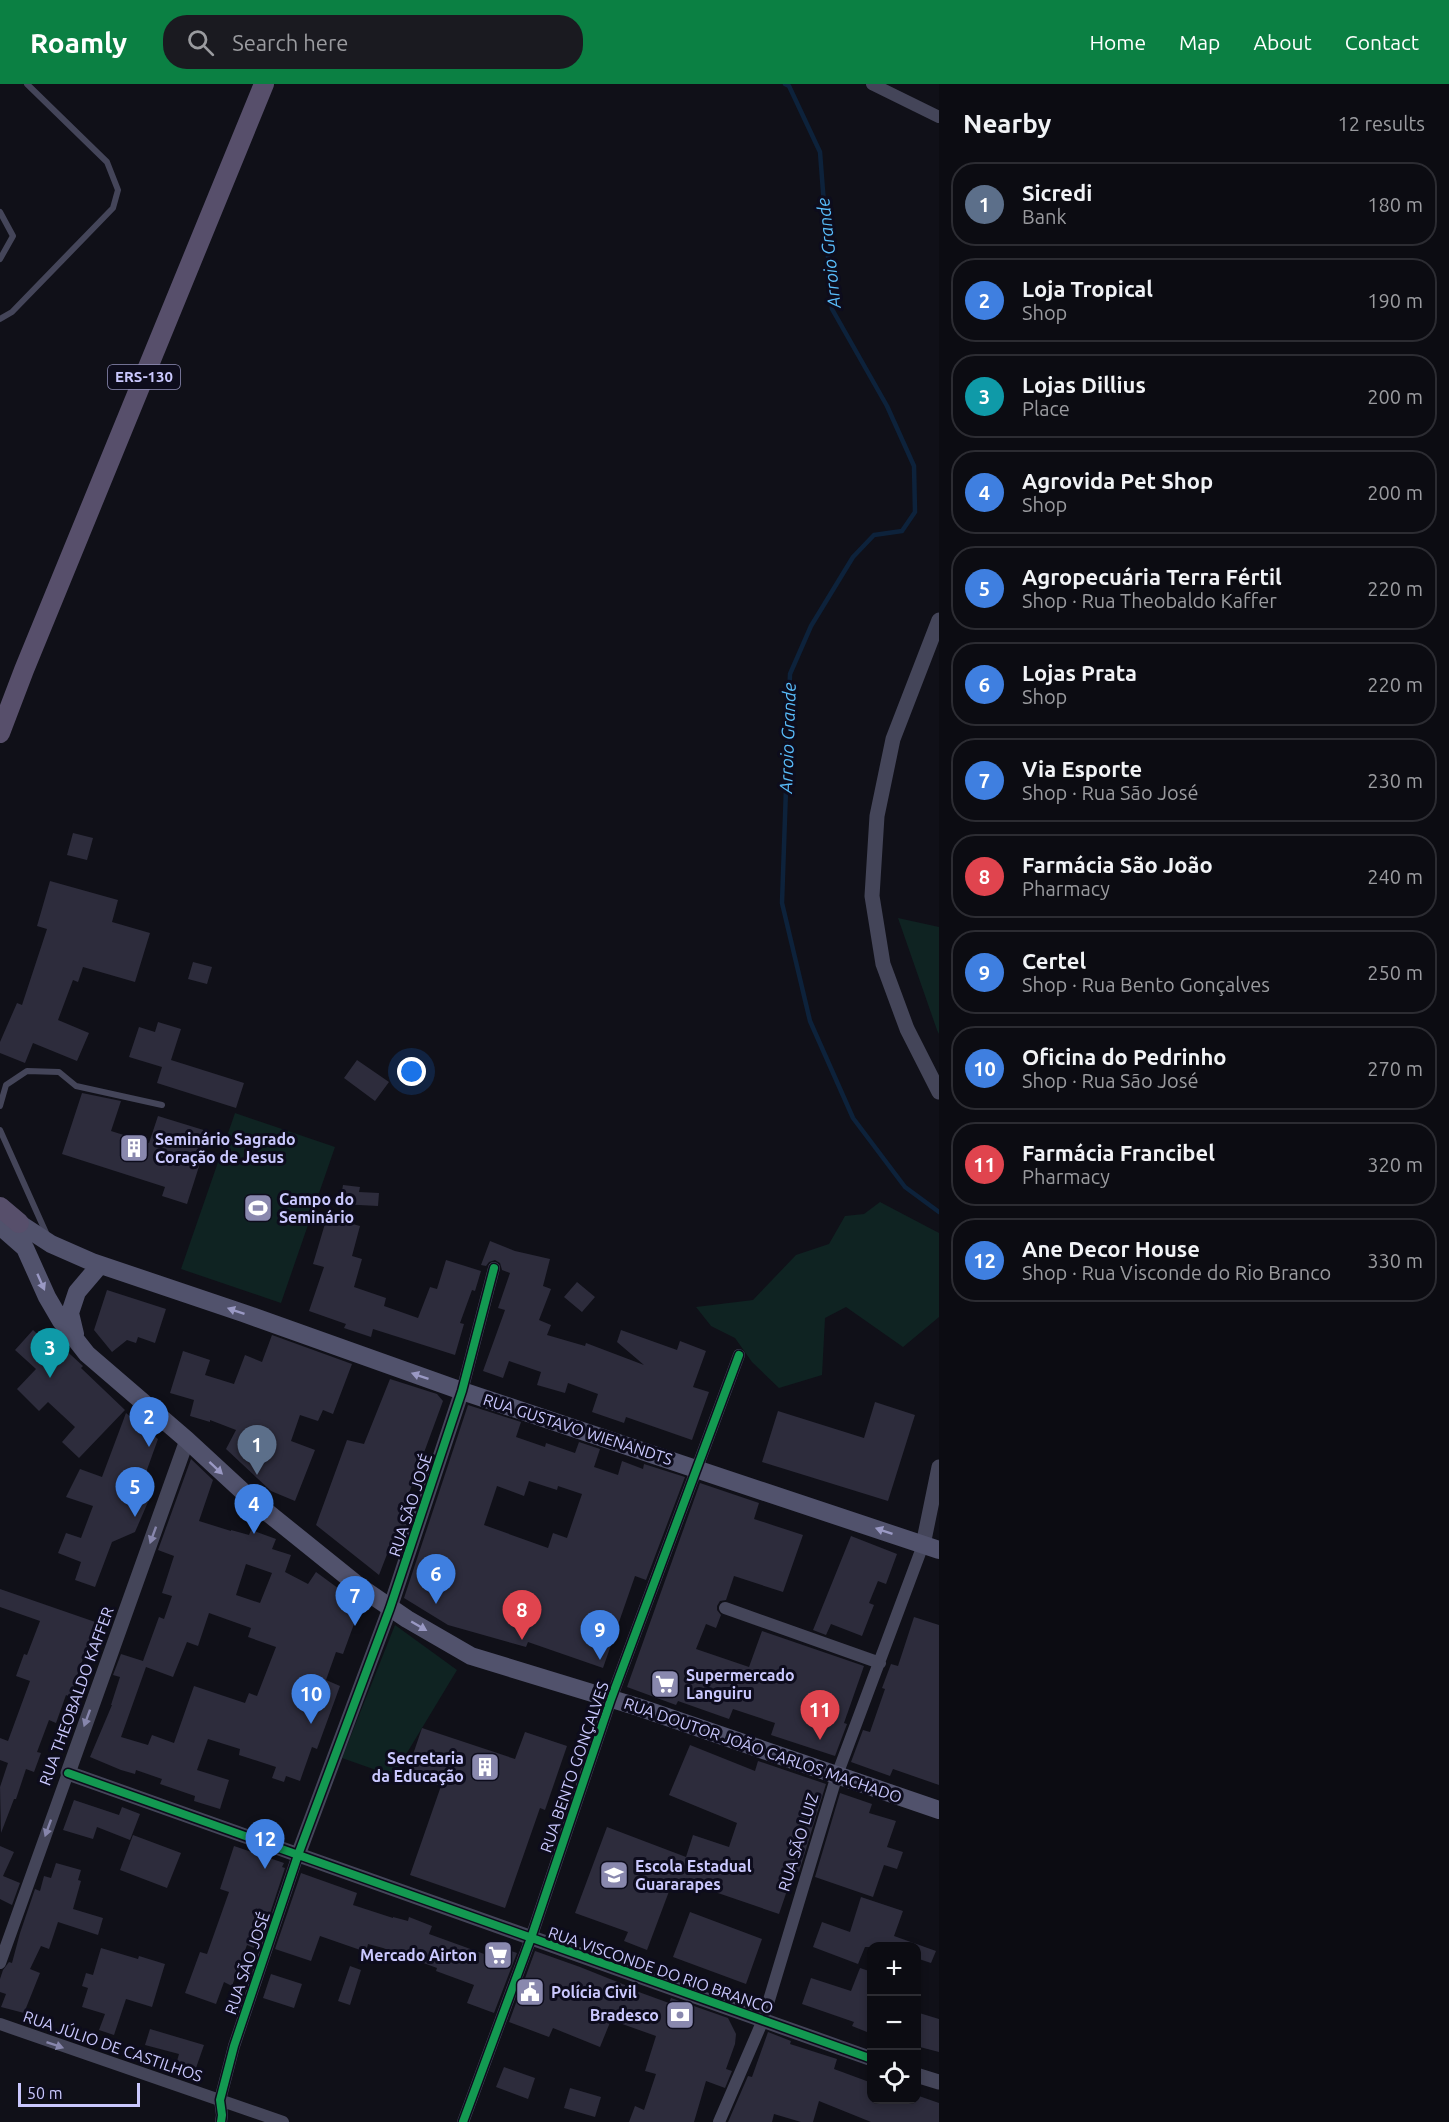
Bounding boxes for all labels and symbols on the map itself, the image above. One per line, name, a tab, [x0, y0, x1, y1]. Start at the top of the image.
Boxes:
water label: Arroio Grande	[812, 197, 844, 310]
road number: ERS-130	[108, 365, 180, 389]
water label: Arroio Grande	[775, 682, 799, 795]
your location	[397, 1057, 426, 1086]
place label: Seminário Sagrado Coração de Jesus	[155, 1130, 296, 1167]
building icon: Seminário Sagrado Coração de Jesus	[118, 1132, 150, 1164]
place label: Campo do Seminário	[279, 1190, 354, 1226]
sports icon: Campo do Seminário	[242, 1192, 274, 1224]
one-way arrow	[36, 1274, 45, 1291]
one-way arrow	[227, 1305, 245, 1315]
pin: 3	[31, 1328, 70, 1378]
one-way arrow	[411, 1370, 429, 1380]
street label: RUA GUSTAVO WIENANDTS	[481, 1390, 675, 1468]
pin: 2	[130, 1398, 168, 1447]
pin: 1	[238, 1426, 276, 1475]
street label: RUA SÃO JOSÉ	[383, 1451, 435, 1559]
one-way arrow	[209, 1461, 224, 1475]
pin: 5	[116, 1468, 154, 1517]
pin: 4	[234, 1484, 274, 1534]
one-way arrow	[148, 1526, 158, 1544]
one-way arrow	[875, 1526, 893, 1536]
pin: 6	[416, 1554, 456, 1604]
pin: 7	[336, 1576, 374, 1626]
pin: 8	[502, 1590, 542, 1640]
street label: RUA THEOBALDO KAFFER	[35, 1604, 117, 1788]
pin: 9	[580, 1610, 620, 1660]
one-way arrow	[411, 1621, 427, 1632]
place label: Supermercado Languiru	[686, 1666, 795, 1702]
supermarket icon: Supermercado Languiru	[649, 1668, 681, 1700]
pin: 10	[292, 1674, 330, 1724]
street label: RUA BENTO GONÇALVES	[536, 1679, 612, 1855]
pin: 11	[800, 1690, 840, 1740]
street label: RUA DOUTOR JOÃO CARLOS MACHADO	[622, 1693, 905, 1806]
one-way arrow	[82, 1709, 92, 1727]
place label: Secretaria da Educação	[372, 1749, 464, 1786]
building icon: Secretaria da Educação	[469, 1751, 501, 1783]
street label: RUA SÃO LUIZ	[774, 1790, 821, 1893]
one-way arrow	[43, 1820, 53, 1838]
pin: 12	[246, 1820, 284, 1869]
place label: Escola Estadual Guararapes	[635, 1857, 752, 1893]
school or university icon: Escola Estadual Guararapes	[598, 1859, 630, 1891]
street label: RUA SÃO JOSÉ	[219, 1909, 273, 2017]
street label: RUA VISCONDE DO RIO BRANCO	[546, 1923, 776, 2017]
supermarket icon: Mercado Airton	[482, 1939, 514, 1971]
place label: Mercado Airton	[360, 1946, 477, 1964]
public building icon: Polícia Civil	[514, 1976, 546, 2008]
place label: Polícia Civil	[551, 1983, 637, 2001]
bank icon: Bradesco	[664, 1999, 696, 2031]
street label: RUA JÚLIO DE CASTILHOS	[21, 2005, 206, 2085]
place label: Bradesco	[590, 2006, 659, 2024]
one-way arrow	[46, 2040, 64, 2050]
scale bar	[18, 2080, 140, 2108]

